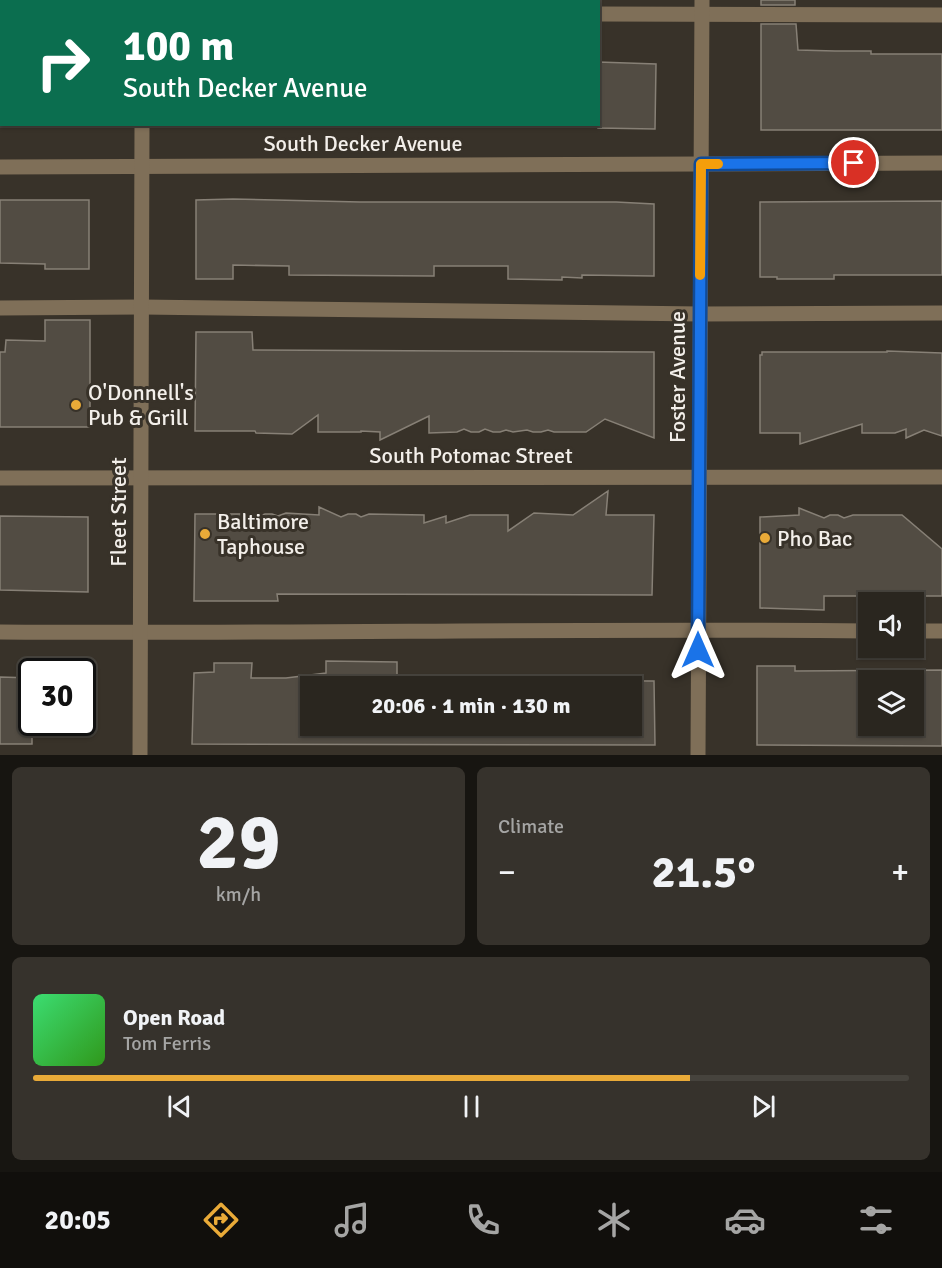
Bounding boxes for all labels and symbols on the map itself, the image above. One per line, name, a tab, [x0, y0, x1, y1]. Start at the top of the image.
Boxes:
street label: South Decker Avenue	[263, 130, 463, 157]
pin	[828, 137, 879, 188]
street label: Foster Avenue	[664, 311, 691, 443]
place label: O'Donnell's Pub & Grill	[88, 379, 194, 431]
marker: O'Donnell's Pub & Grill	[69, 398, 83, 412]
street label: South Potomac Street	[369, 442, 573, 469]
street label: Fleet Street	[105, 457, 132, 567]
place label: Baltimore Taphouse	[217, 508, 309, 560]
place label: Pho Bac	[777, 525, 853, 552]
marker: Baltimore Taphouse	[198, 527, 212, 541]
marker: Pho Bac	[758, 531, 772, 545]
position arrow	[666, 618, 730, 682]
speed limit sign: 30	[18, 658, 96, 736]

